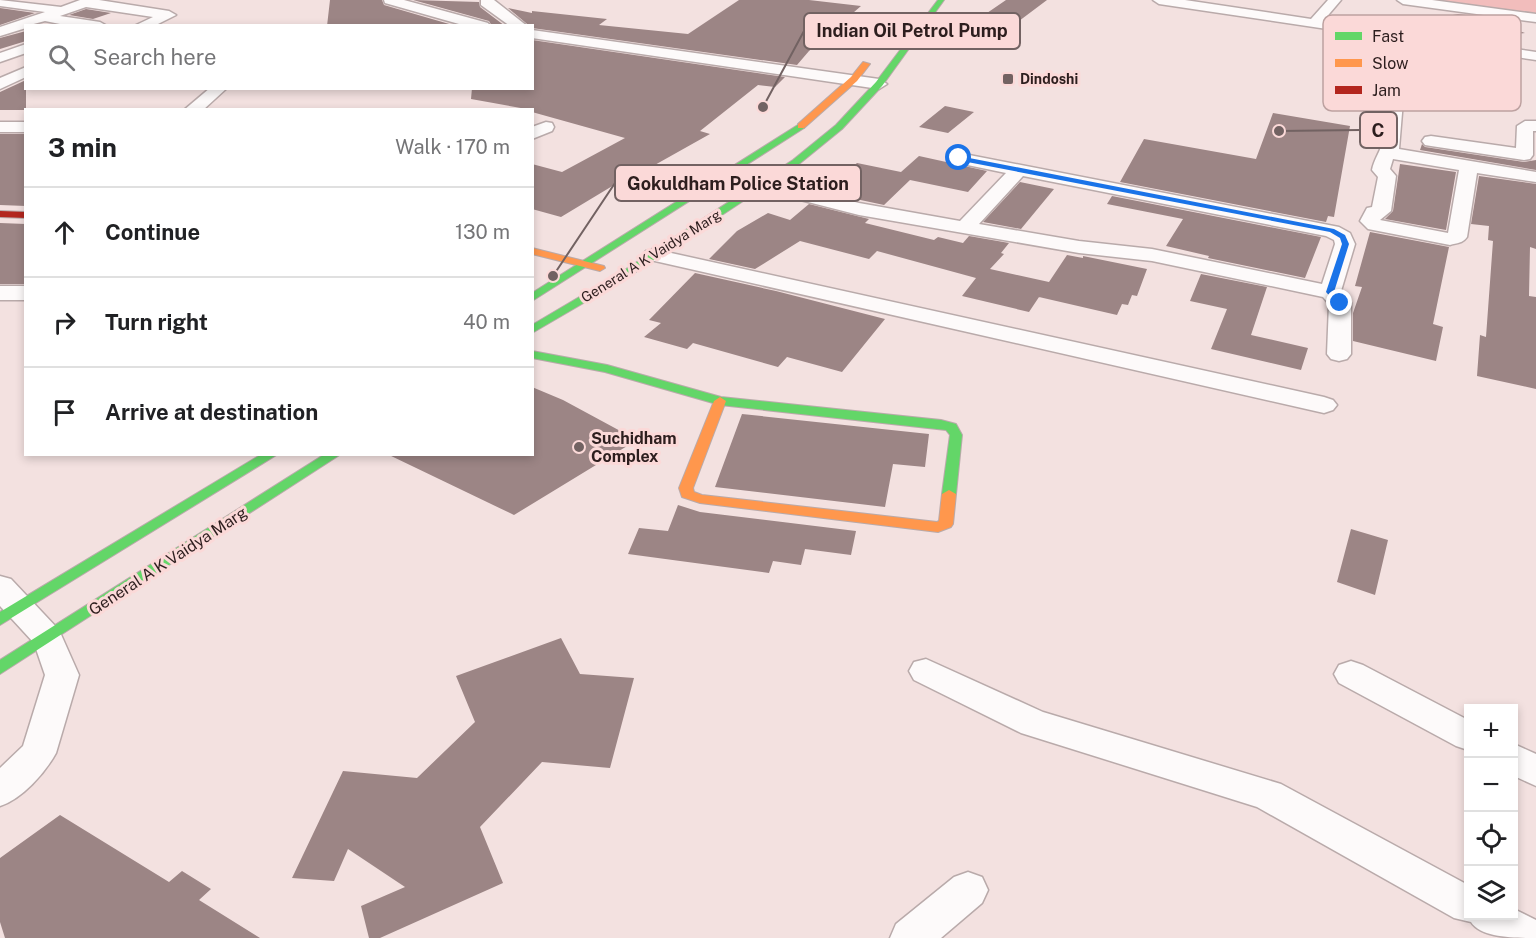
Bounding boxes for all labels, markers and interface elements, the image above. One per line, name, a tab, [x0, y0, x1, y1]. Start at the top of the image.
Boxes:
callout: Indian Oil Petrol Pump	[804, 13, 1020, 49]
legend	[1323, 15, 1521, 111]
text: Indian Oil Petrol Pump	[816, 20, 1008, 41]
search box	[24, 24, 534, 90]
text: Fast	[1372, 27, 1404, 46]
icon: search	[45, 41, 78, 74]
text: Search here	[93, 44, 217, 70]
text: Slow	[1372, 54, 1409, 73]
place label: Dindoshi	[1020, 71, 1078, 87]
marker: Dindoshi	[1001, 72, 1015, 86]
text: Jam	[1372, 81, 1401, 100]
callout: C	[1360, 112, 1397, 148]
text: C	[1372, 120, 1385, 141]
text: 3 min	[48, 132, 117, 163]
text: Walk · 170 m	[395, 135, 510, 159]
route start	[945, 144, 971, 170]
callout: Gokuldham Police Station	[615, 165, 861, 201]
text: Gokuldham Police Station	[627, 173, 849, 194]
street label: General A K Vaidya Marg	[578, 206, 724, 306]
icon: ahead	[48, 216, 81, 249]
text: Continue	[105, 219, 200, 245]
text: 130 m	[455, 220, 510, 244]
route end	[1326, 289, 1352, 315]
icon: right	[48, 306, 81, 339]
text: Turn right	[105, 309, 208, 335]
text: 40 m	[463, 310, 510, 334]
icon: arrive	[48, 396, 81, 429]
text: Arrive at destination	[105, 399, 318, 425]
place label: Suchidham Complex	[591, 429, 677, 466]
marker: Suchidham Complex	[572, 440, 586, 454]
street label: General A K Vaidya Marg	[85, 503, 251, 619]
map controls	[1464, 704, 1518, 920]
button: +	[1464, 704, 1518, 758]
button: −	[1464, 758, 1518, 812]
button: locate	[1464, 812, 1518, 866]
button: layers	[1464, 866, 1518, 920]

